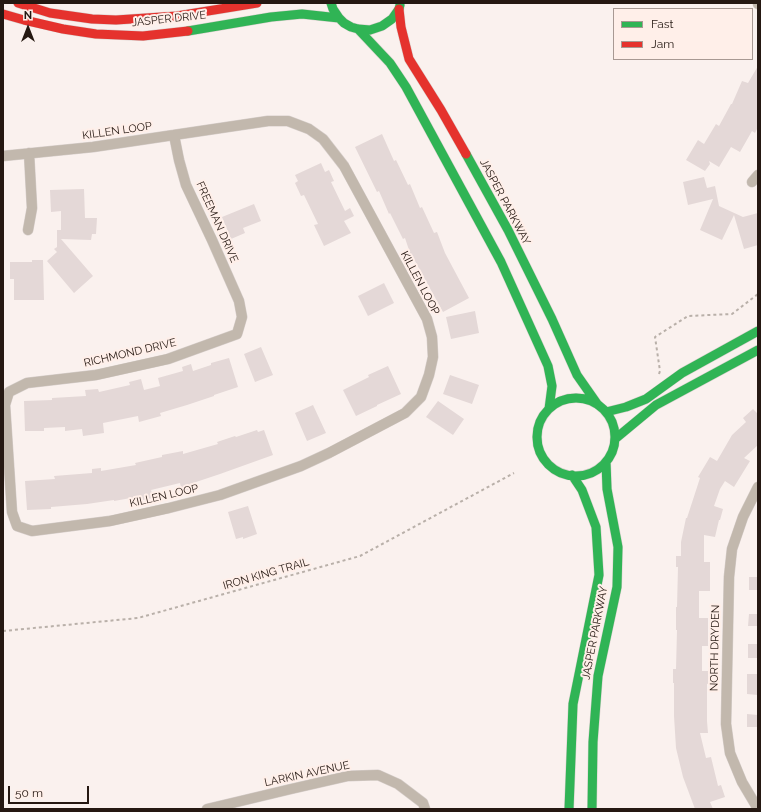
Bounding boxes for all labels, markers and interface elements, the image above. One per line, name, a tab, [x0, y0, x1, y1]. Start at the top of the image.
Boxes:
north arrow	[8, 8, 48, 48]
legend	[613, 8, 753, 60]
text: N	[24, 9, 32, 22]
street label: JASPER DRIVE	[131, 9, 207, 29]
text: Fast	[651, 17, 674, 31]
text: Jam	[651, 37, 674, 51]
street label: KILLEN LOOP	[81, 120, 153, 142]
street label: JASPER PARKWAY	[477, 157, 533, 247]
street label: FREEMAN DRIVE	[193, 179, 241, 265]
street label: KILLEN LOOP	[398, 249, 442, 317]
street label: RICHMOND DRIVE	[82, 336, 178, 370]
street label: KILLEN LOOP	[128, 482, 200, 510]
street label: IRON KING TRAIL	[221, 555, 311, 593]
street label: JASPER PARKWAY	[579, 585, 611, 681]
street label: NORTH DRYDEN	[708, 605, 722, 691]
street label: LARKIN AVENUE	[263, 759, 351, 789]
scale bar	[10, 778, 91, 804]
text: 50 m	[15, 786, 43, 800]

